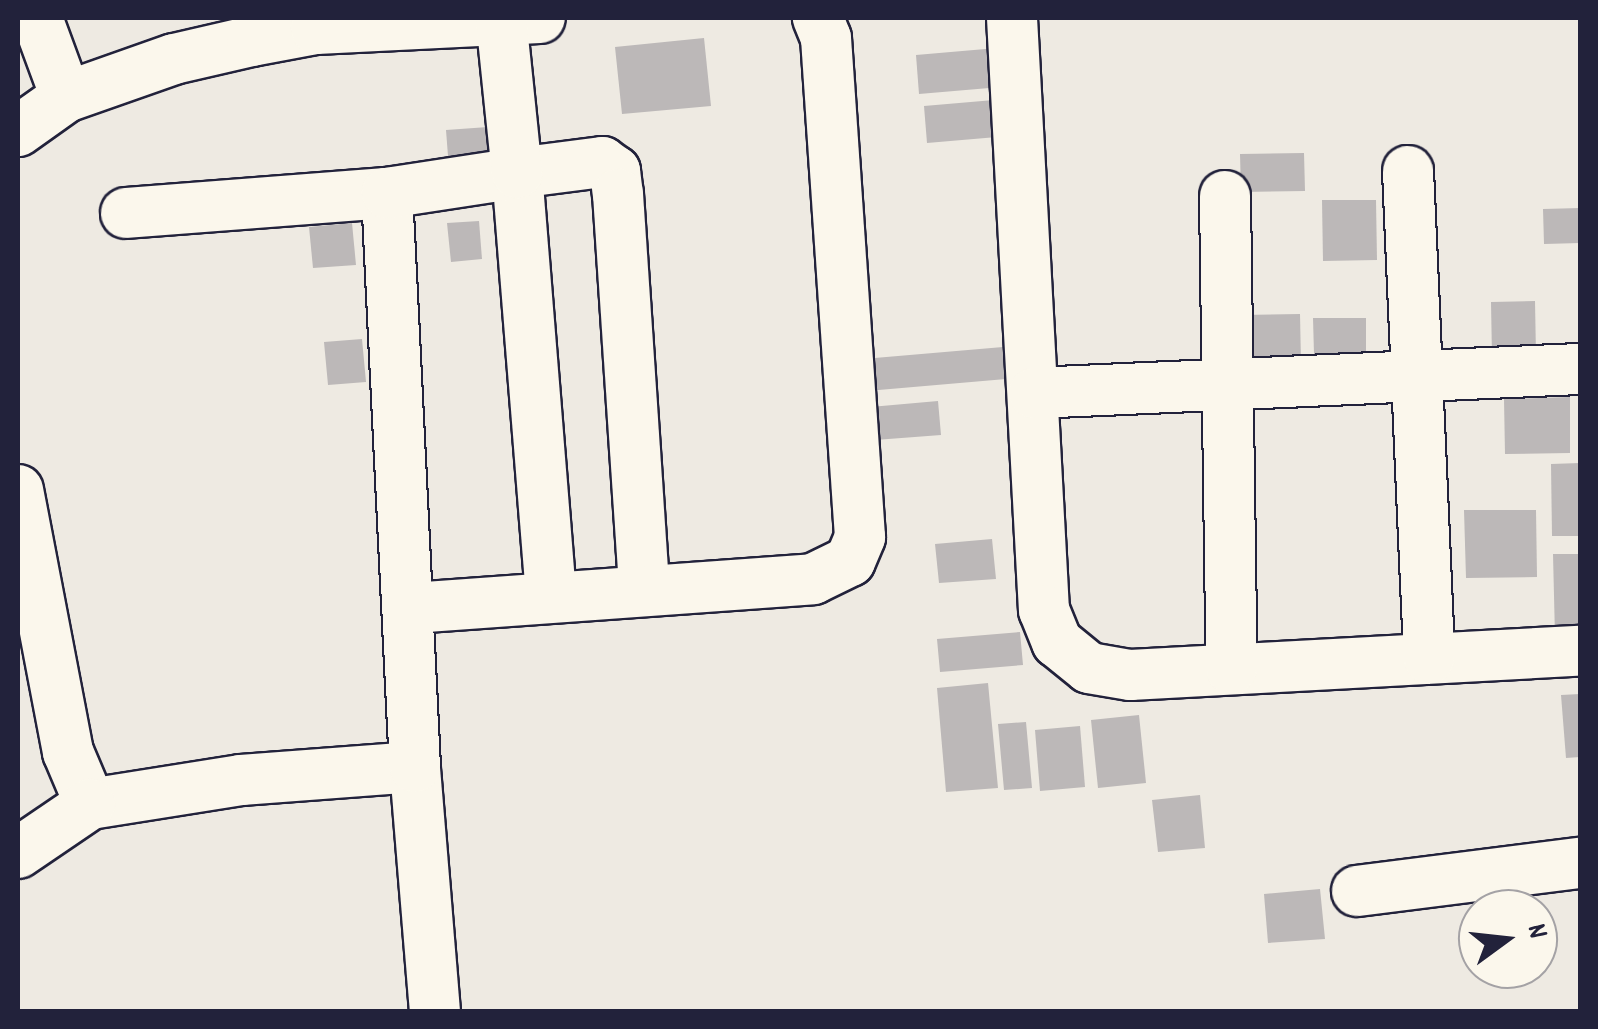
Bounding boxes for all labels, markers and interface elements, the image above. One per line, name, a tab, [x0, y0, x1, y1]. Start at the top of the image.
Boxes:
north arrow	[1458, 889, 1558, 989]
text: N	[1514, 920, 1556, 944]

